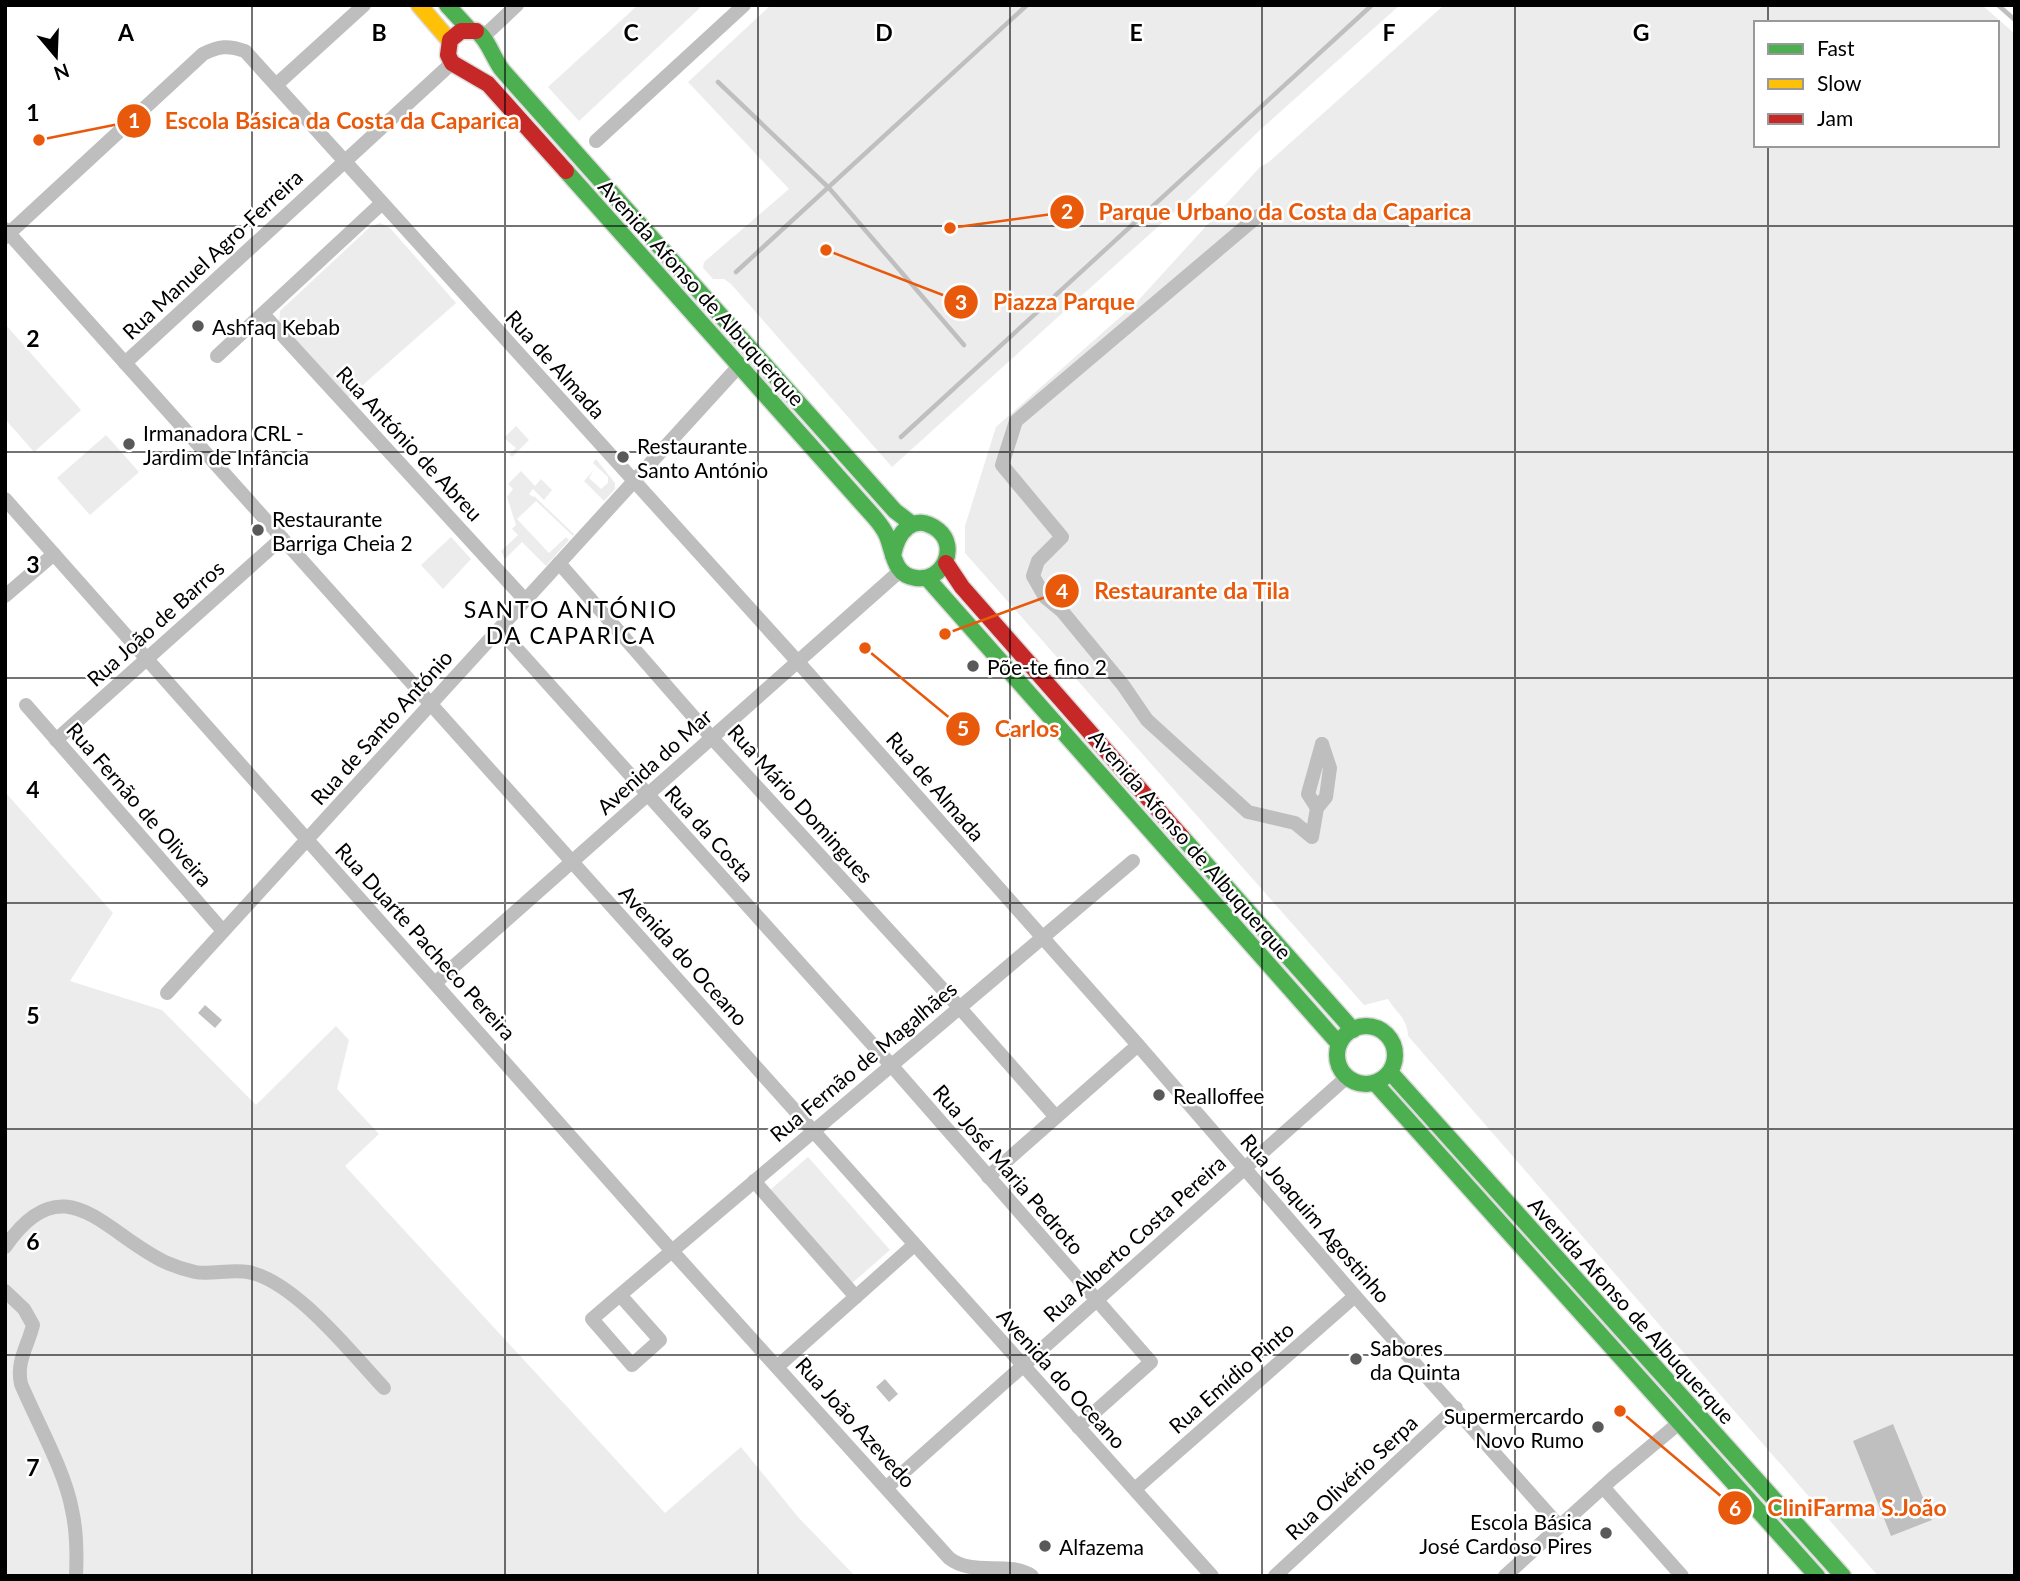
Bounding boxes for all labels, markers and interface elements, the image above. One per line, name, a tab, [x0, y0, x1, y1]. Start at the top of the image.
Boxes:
text: A	[117, 18, 135, 46]
text: B	[371, 18, 387, 46]
text: C	[623, 18, 639, 46]
text: D	[875, 18, 893, 46]
text: E	[1129, 18, 1143, 46]
text: F	[1382, 18, 1396, 46]
text: G	[1633, 18, 1649, 46]
north arrow	[21, 21, 91, 91]
legend	[1754, 21, 1999, 147]
text: Fast	[1817, 35, 1855, 60]
text: N	[51, 59, 72, 86]
text: Slow	[1817, 70, 1862, 95]
text: 1	[26, 98, 40, 126]
callout: Escola Básica da Costa da Caparica	[116, 99, 534, 143]
text: Jam	[1817, 105, 1853, 130]
text: Escola Básica da Costa da Caparica	[165, 106, 519, 134]
text: 1	[128, 107, 140, 132]
street label: Rua Manuel Agro-Ferreira	[117, 164, 307, 344]
street label: Avenida Afonso de Albuquerque	[594, 174, 810, 410]
callout: Parque Urbano da Costa da Caparica	[1050, 190, 1486, 234]
text: Parque Urbano da Costa da Caparica	[1098, 197, 1472, 225]
text: 2	[1061, 198, 1073, 223]
callout: Piazza Parque	[943, 280, 1149, 324]
text: Piazza Parque	[993, 287, 1135, 315]
text: 3	[955, 289, 967, 314]
street label: Rua de Almada	[501, 305, 611, 423]
place label: Ashfaq Kebab	[212, 314, 340, 339]
marker: Ashfaq Kebab	[190, 318, 206, 334]
text: 2	[26, 324, 40, 352]
street label: Rua António de Abreu	[332, 361, 488, 525]
place label: Irmanadora CRL - Jardim de Infância	[143, 420, 309, 469]
place label: Restaurante Santo António	[637, 433, 768, 482]
marker: Irmanadora CRL - Jardim de Infância	[121, 436, 137, 452]
marker: Restaurante Santo António	[615, 449, 631, 465]
place label: Restaurante Barriga Cheia 2	[272, 506, 413, 555]
marker: Restaurante Barriga Cheia 2	[250, 522, 266, 538]
text: 3	[26, 550, 40, 578]
street label: Rua João de Barros	[81, 555, 229, 691]
callout: Restaurante da Tila	[1044, 569, 1304, 613]
text: Restaurante da Tila	[1094, 576, 1290, 604]
text: 4	[1056, 578, 1068, 603]
district label: SANTO ANTÓNIO DA CAPARICA	[464, 595, 678, 649]
street label: Rua de Santo António	[305, 644, 457, 810]
place label: Põe-te fino 2	[987, 654, 1107, 679]
marker: Põe-te fino 2	[965, 658, 981, 674]
street label: Avenida do Mar	[592, 703, 717, 819]
callout: Carlos	[946, 707, 1073, 751]
text: Carlos	[995, 714, 1059, 742]
text: 5	[957, 715, 969, 740]
street label: Rua Fernão de Oliveira	[62, 717, 218, 891]
street label: Rua Mário Domingues	[723, 719, 879, 887]
street label: Avenida Afonso de Albuquerque	[1085, 724, 1297, 964]
street label: Rua de Almada	[882, 726, 990, 846]
text: 4	[26, 775, 40, 803]
street label: Rua da Costa	[660, 780, 760, 886]
street label: Rua Duarte Pacheco Pereira	[331, 837, 521, 1045]
street label: Avenida do Oceano	[614, 880, 754, 1030]
street label: Rua Fernão de Magalhães	[765, 976, 961, 1146]
text: 5	[26, 1001, 40, 1029]
street label: Rua José Maria Pedroto	[928, 1079, 1090, 1259]
place label: Realloffee	[1173, 1083, 1264, 1108]
marker: Realloffee	[1151, 1087, 1167, 1103]
street label: Rua Joaquim Agostinho	[1236, 1129, 1396, 1307]
street label: Rua Alberto Costa Pereira	[1038, 1150, 1230, 1326]
street label: Avenida Afonso de Albuquerque	[1524, 1192, 1740, 1428]
text: 6	[26, 1227, 40, 1255]
street label: Avenida do Oceano	[992, 1303, 1132, 1453]
street label: Rua Emídio Pinto	[1164, 1316, 1299, 1438]
place label: Sabores da Quinta	[1370, 1335, 1461, 1384]
marker: Sabores da Quinta	[1348, 1351, 1364, 1367]
street label: Rua João Azevedo	[791, 1352, 921, 1492]
place label: Supermercardo Novo Rumo	[1444, 1403, 1584, 1452]
street label: Rua Olivério Serpa	[1280, 1410, 1422, 1544]
marker: Supermercardo Novo Rumo	[1590, 1419, 1606, 1435]
text: 7	[26, 1453, 40, 1481]
callout: CliniFarma S.João	[1718, 1486, 1960, 1530]
text: CliniFarma S.João	[1767, 1493, 1947, 1521]
text: 6	[1729, 1495, 1741, 1520]
place label: Escola Básica José Cardoso Pires	[1419, 1509, 1592, 1558]
marker: Escola Básica José Cardoso Pires	[1598, 1525, 1614, 1541]
place label: Alfazema	[1059, 1534, 1144, 1559]
marker: Alfazema	[1037, 1538, 1053, 1554]

